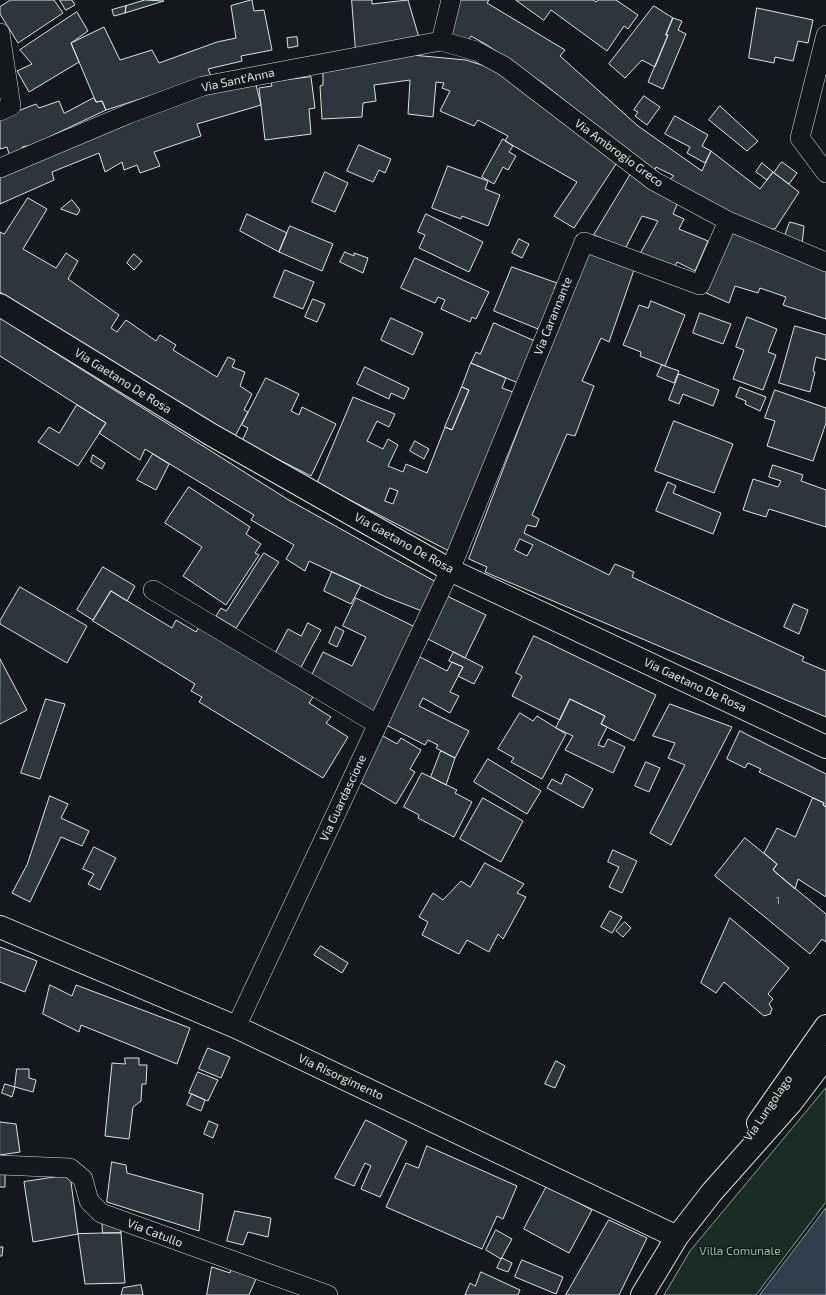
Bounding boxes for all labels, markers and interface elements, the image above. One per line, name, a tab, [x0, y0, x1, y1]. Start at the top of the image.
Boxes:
street label: Via Sant'Anna	[200, 65, 276, 95]
street label: Via Ambrogio Greco	[572, 116, 666, 190]
street label: Via Carannante	[531, 275, 575, 357]
street label: Via Gaetano De Rosa	[72, 345, 174, 417]
street label: Via Gaetano De Rosa	[352, 510, 456, 576]
street label: Via Gaetano De Rosa	[641, 655, 749, 715]
street label: Via Guardascione	[317, 752, 369, 844]
house number: 1	[776, 895, 780, 907]
street label: Via Risorgimento	[296, 1051, 386, 1103]
street label: Via Lungolago	[741, 1072, 795, 1144]
street label: Via Catullo	[125, 1216, 185, 1250]
park label: Villa Comunale	[699, 1244, 781, 1258]

